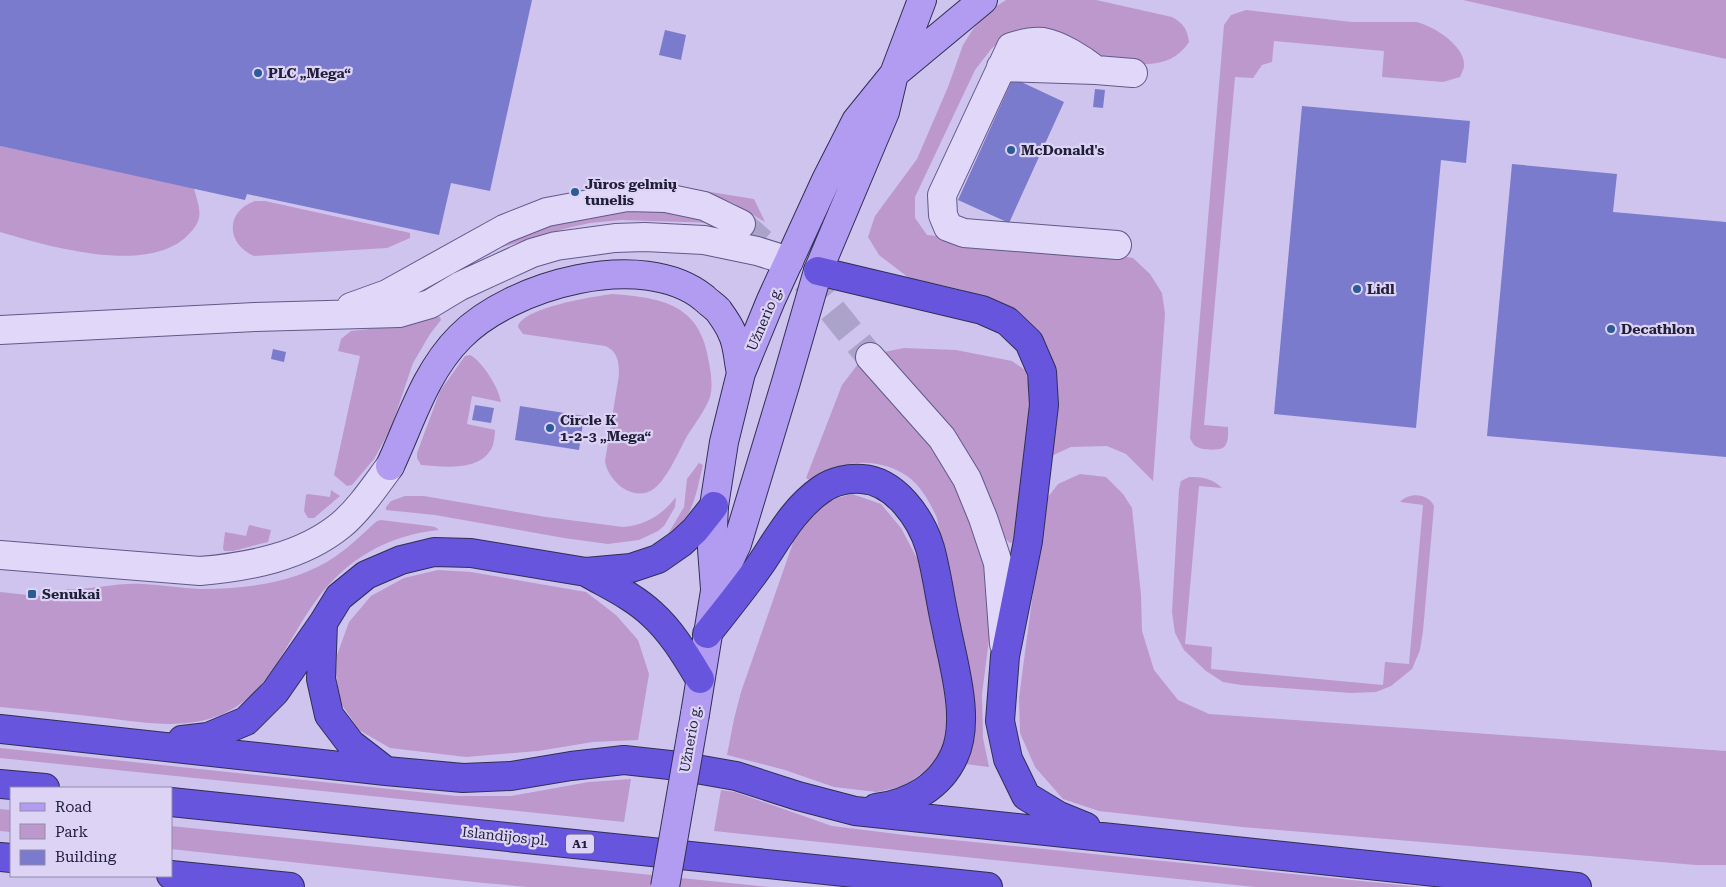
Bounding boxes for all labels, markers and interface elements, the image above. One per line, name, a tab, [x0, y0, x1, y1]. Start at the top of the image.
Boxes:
place label: PLC „Mega“	[268, 65, 351, 81]
marker: PLC „Mega“	[252, 67, 264, 79]
place label: McDonald's	[1021, 142, 1104, 158]
marker: McDonald's	[1005, 144, 1017, 156]
place label: Jūros gelmių tunelis	[585, 176, 677, 208]
marker: Jūros gelmių tunelis	[569, 186, 581, 198]
place label: Lidl	[1367, 281, 1395, 297]
marker: Lidl	[1351, 283, 1363, 295]
street label: Užnerio g.	[743, 285, 785, 353]
place label: Decathlon	[1621, 321, 1695, 337]
marker: Decathlon	[1605, 323, 1617, 335]
place label: Circle K 1-2-3 „Mega“	[560, 412, 652, 444]
marker: Circle K 1-2-3 „Mega“	[544, 422, 556, 434]
place label: Senukai	[42, 586, 101, 602]
marker: Senukai	[26, 588, 38, 600]
street label: Užnerio g.	[676, 704, 704, 774]
legend	[10, 787, 172, 877]
text: Road	[55, 798, 92, 816]
text: Park	[55, 823, 89, 841]
street label: Islandijos pl.	[461, 824, 549, 848]
road number: A1	[566, 834, 594, 854]
text: Building	[55, 848, 117, 866]

